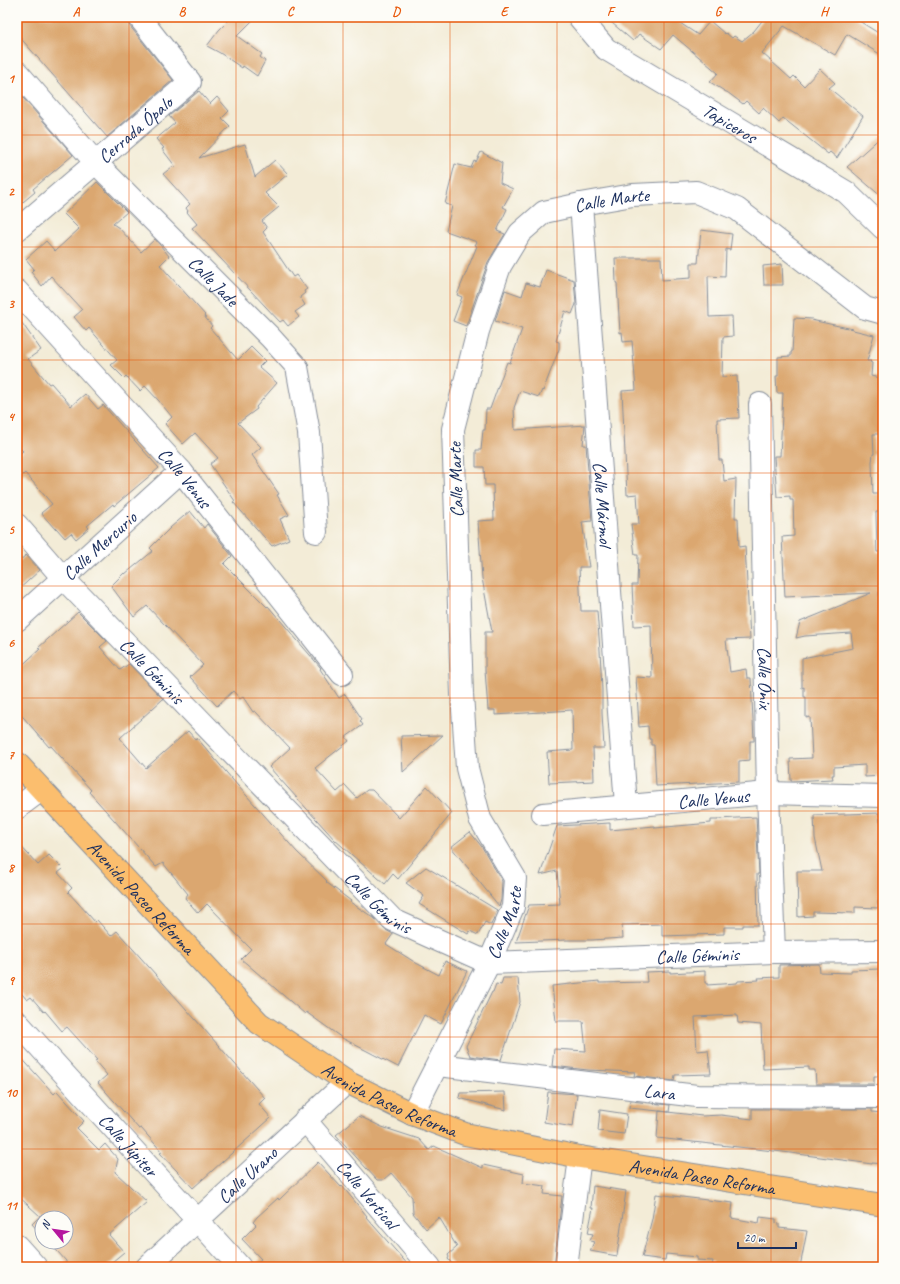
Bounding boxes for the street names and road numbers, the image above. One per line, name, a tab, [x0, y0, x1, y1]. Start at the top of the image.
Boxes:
street label: Cerrada Ópalo	[93, 90, 180, 169]
street label: Tapiceros	[698, 98, 763, 150]
street label: Calle Marte	[572, 183, 651, 218]
street label: Calle Jade	[183, 251, 245, 313]
street label: Calle Marte	[443, 440, 469, 518]
street label: Calle Venus	[152, 443, 218, 515]
street label: Calle Mármol	[587, 461, 618, 551]
street label: Calle Mercurio	[58, 505, 143, 586]
street label: Calle Géminis	[114, 633, 190, 711]
street label: Calle Ónix	[752, 646, 777, 711]
street label: Calle Venus	[677, 784, 753, 814]
street label: Avenida Paseo Reforma	[82, 835, 201, 961]
street label: Calle Géminis	[339, 866, 416, 940]
street label: Calle Marte	[481, 884, 527, 963]
street label: Calle Géminis	[655, 942, 741, 970]
street label: Avenida Paseo Reforma	[317, 1057, 462, 1144]
street label: Lara	[643, 1079, 677, 1106]
street label: Calle Júpiter	[93, 1109, 164, 1184]
street label: Calle Urano	[212, 1141, 284, 1209]
street label: Avenida Paseo Reforma	[627, 1154, 779, 1201]
street label: Calle Vertical	[331, 1155, 406, 1237]

